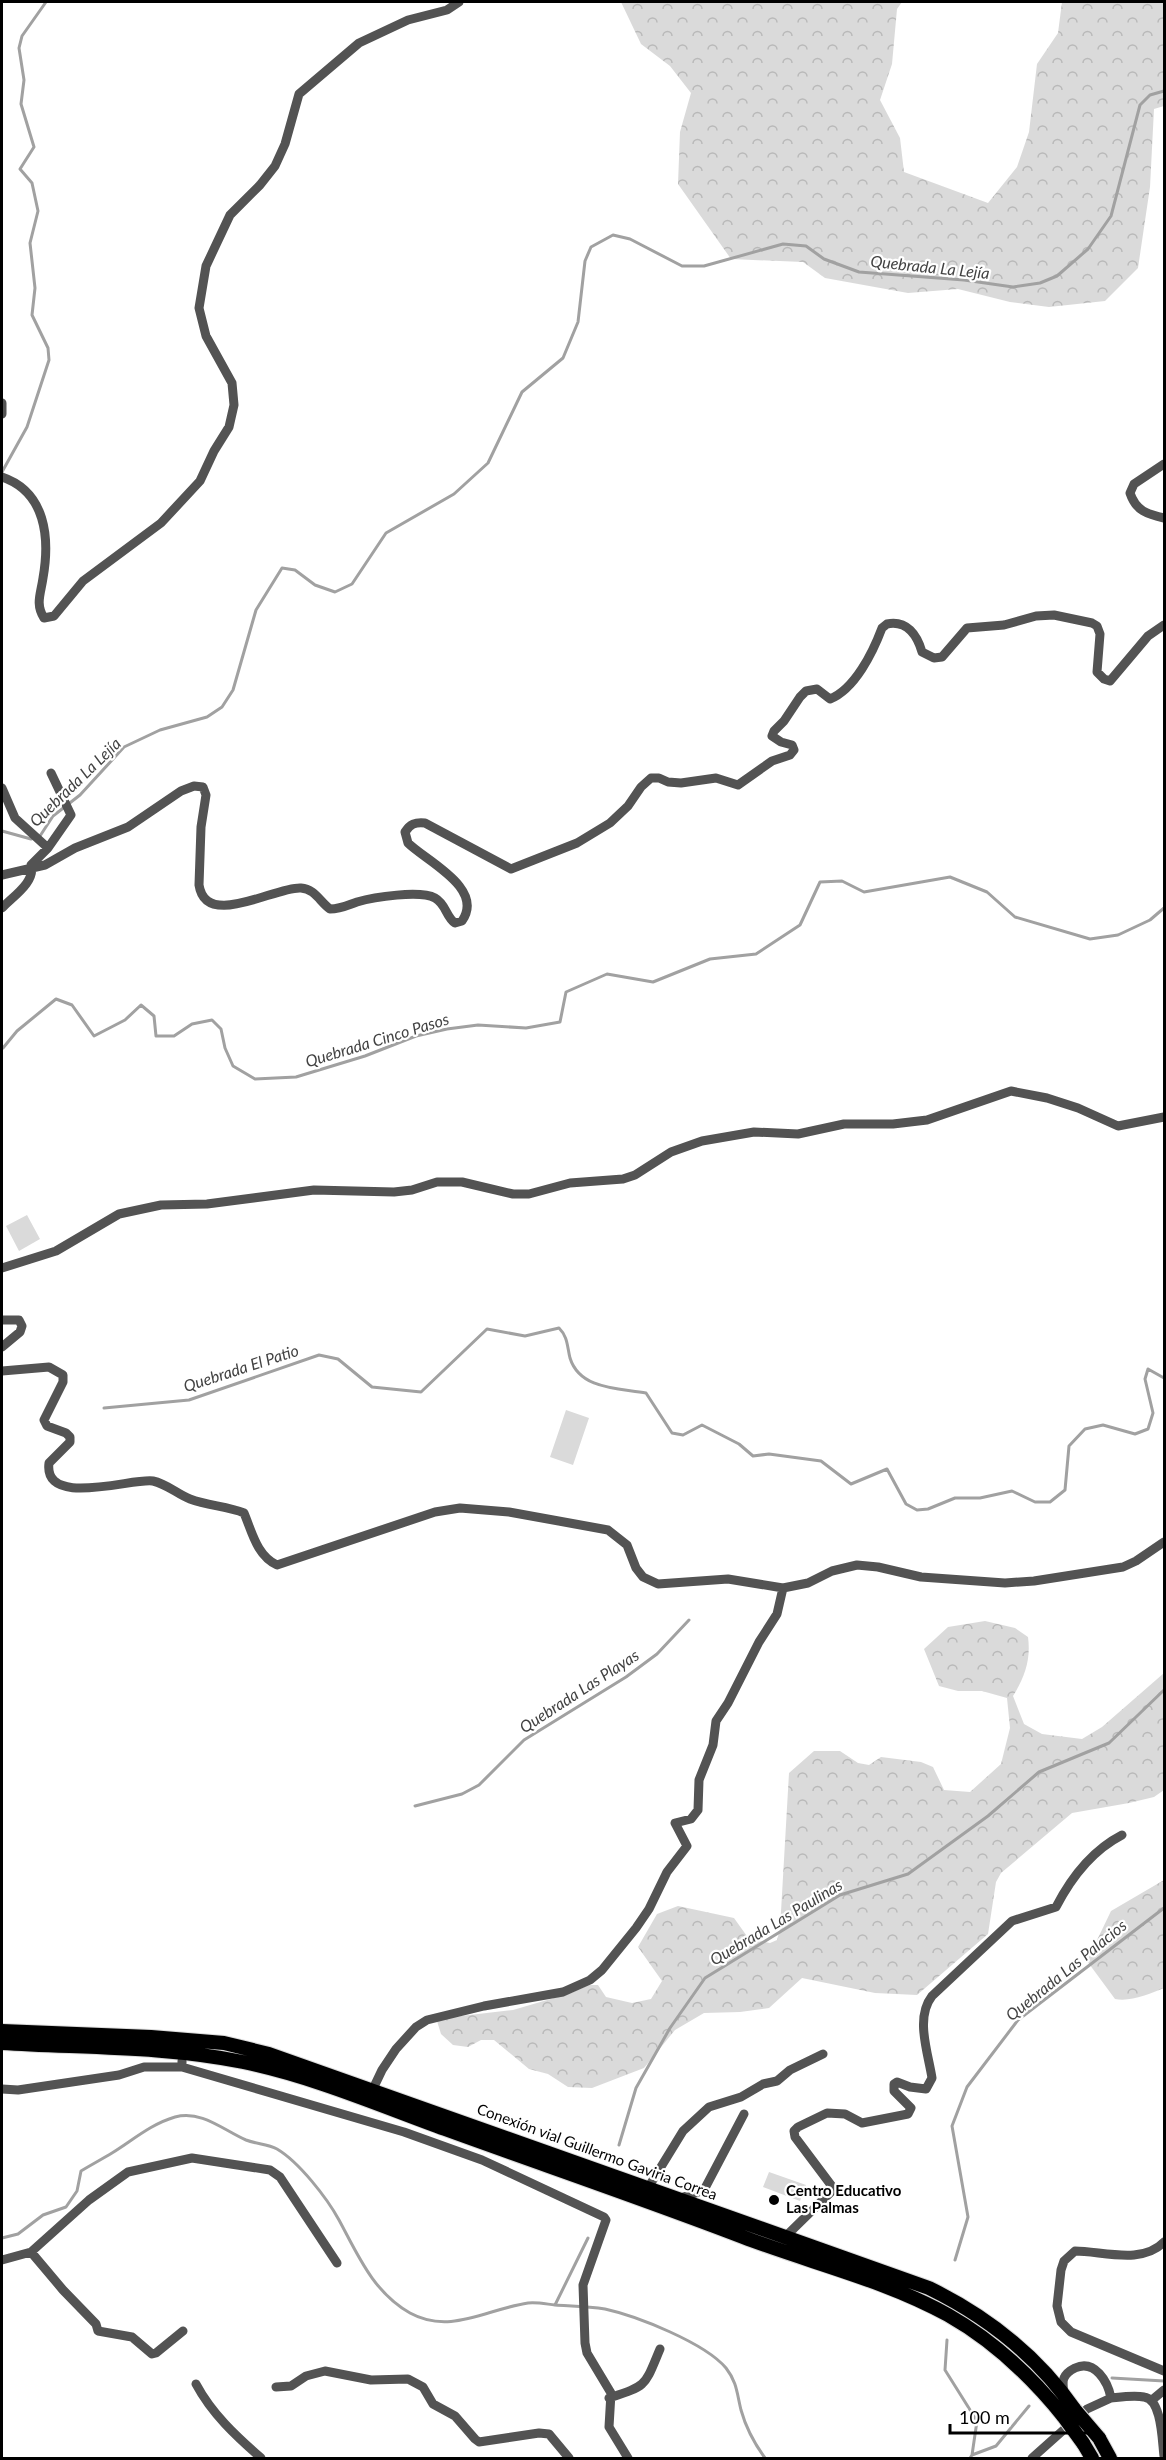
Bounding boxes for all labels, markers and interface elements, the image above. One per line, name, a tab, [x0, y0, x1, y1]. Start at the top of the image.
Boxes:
water label: Quebrada La Lejía	[870, 251, 990, 282]
water label: Quebrada La Lejía	[25, 733, 124, 830]
water label: Quebrada Cinco Pasos	[303, 1008, 451, 1070]
water label: Quebrada El Patio	[181, 1340, 301, 1395]
water label: Quebrada Las Playas	[516, 1645, 642, 1736]
water label: Quebrada Las Paulinas	[706, 1874, 846, 1969]
water label: Quebrada Las Palacios	[1002, 1915, 1130, 2024]
street label: Conexión vial Guillermo Gaviria Correa	[475, 2099, 720, 2203]
place label: Centro Educativo Las Palmas	[786, 2181, 902, 2216]
marker: Centro Educativo Las Palmas	[767, 2193, 781, 2207]
scale bar	[950, 2397, 1090, 2435]
text: 100 m	[959, 2406, 1010, 2428]

